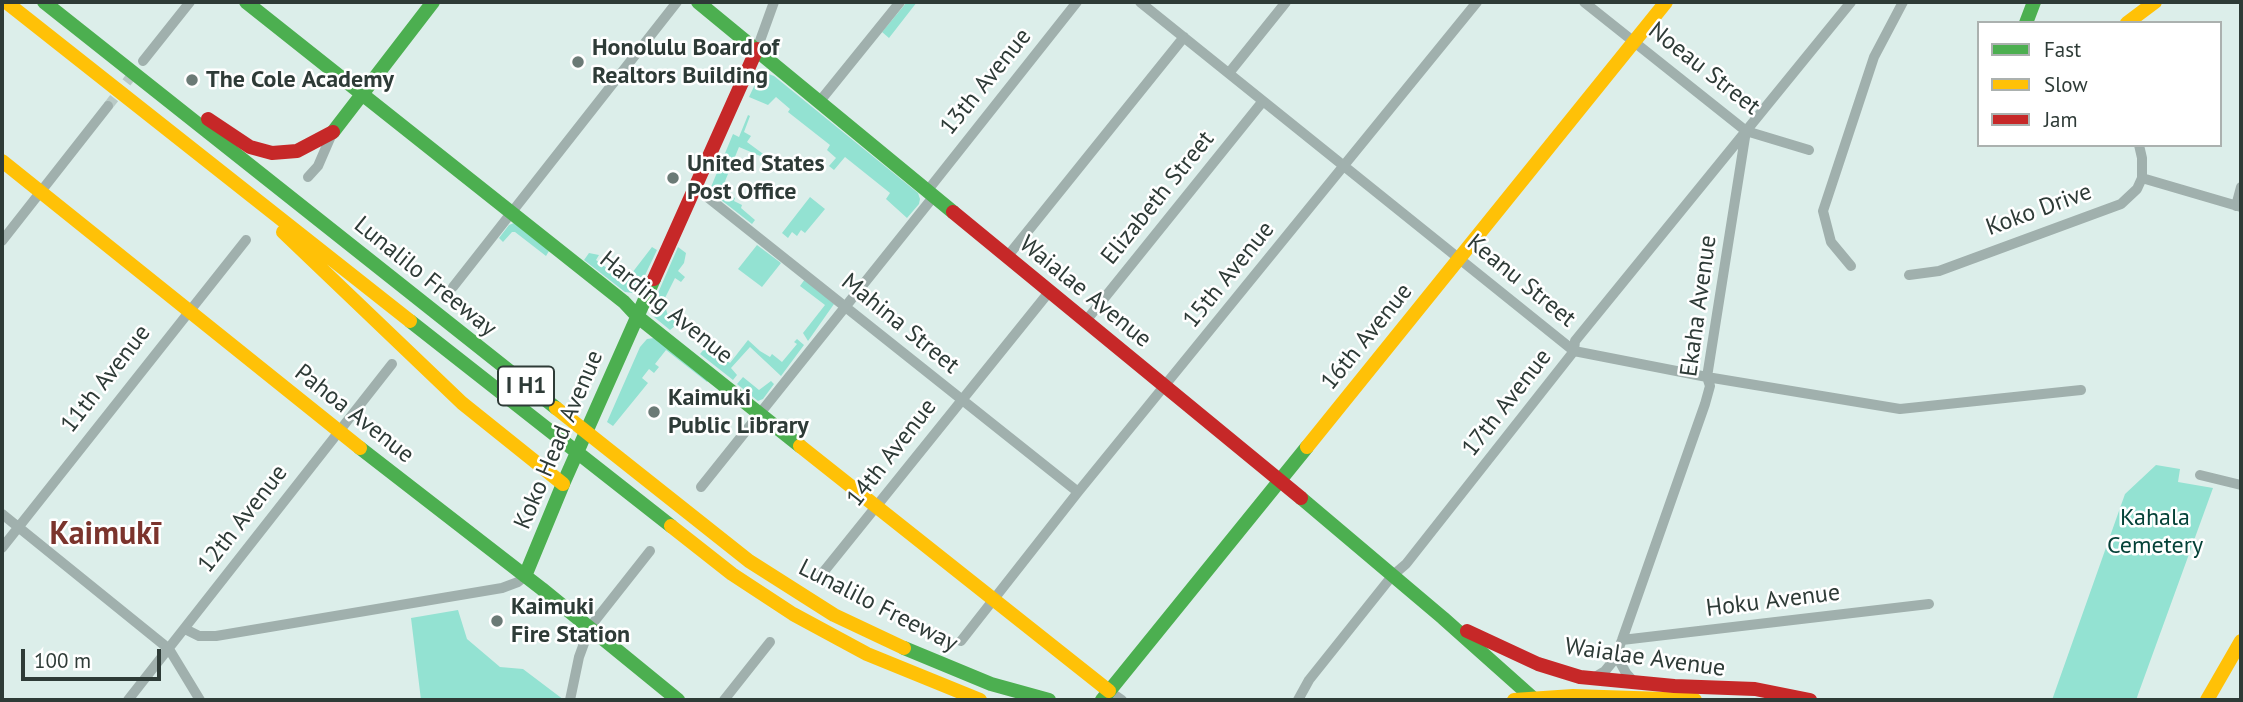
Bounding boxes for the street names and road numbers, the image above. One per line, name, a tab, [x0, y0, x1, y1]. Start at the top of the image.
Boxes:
street label: Noeau Street	[1642, 16, 1766, 122]
street label: 13th Avenue	[934, 23, 1038, 141]
street label: Elizabeth Street	[1096, 126, 1220, 270]
street label: Koko Drive	[1982, 178, 2096, 242]
street label: Lunalilo Freeway	[348, 211, 502, 343]
street label: 15th Avenue	[1177, 216, 1281, 334]
street label: Keanu Street	[1461, 228, 1581, 334]
street label: Waialae Avenue	[1013, 230, 1157, 354]
street label: Ekaha Avenue	[1675, 233, 1723, 379]
street label: Harding Avenue	[594, 246, 738, 370]
street label: Mahina Street	[835, 268, 965, 380]
street label: 16th Avenue	[1315, 278, 1419, 396]
street label: 11th Avenue	[55, 319, 157, 439]
street label: 17th Avenue	[1456, 344, 1558, 462]
street label: Koko Head Avenue	[508, 346, 610, 534]
street label: Pahoa Avenue	[289, 358, 419, 470]
road number: I H1	[498, 366, 554, 406]
street label: 14th Avenue	[841, 393, 943, 513]
street label: 12th Avenue	[192, 459, 294, 579]
street label: Lunalilo Freeway	[794, 553, 962, 659]
street label: Hoku Avenue	[1704, 578, 1842, 624]
street label: Waialae Avenue	[1563, 632, 1727, 684]

